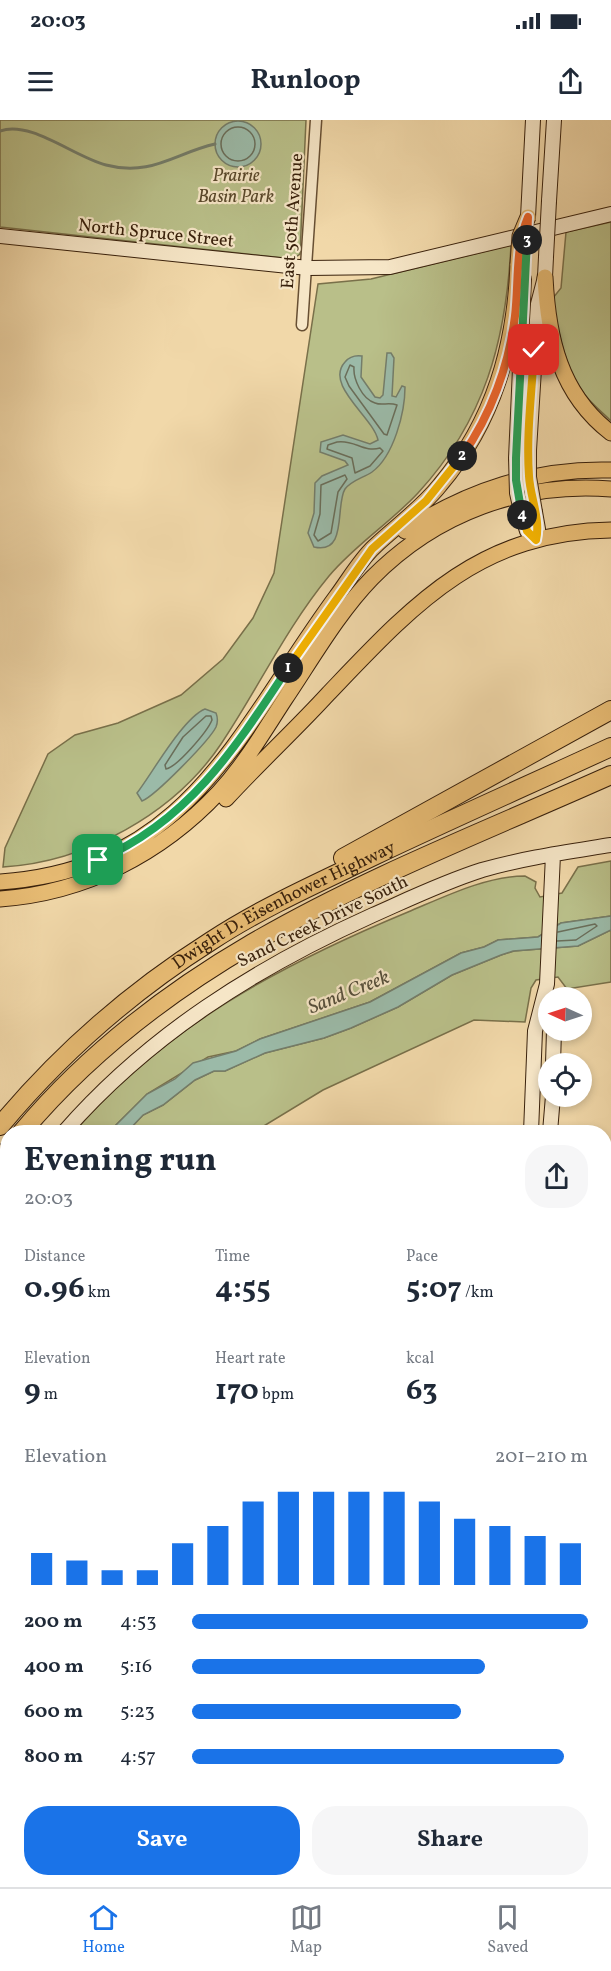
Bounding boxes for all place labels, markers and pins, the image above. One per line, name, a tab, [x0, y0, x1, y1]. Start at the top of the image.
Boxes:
pin: 3	[512, 225, 542, 255]
pin	[508, 324, 559, 375]
pin: 2	[447, 441, 477, 471]
pin: 4	[507, 500, 537, 530]
pin: 1	[273, 653, 303, 683]
pin	[72, 834, 123, 885]

